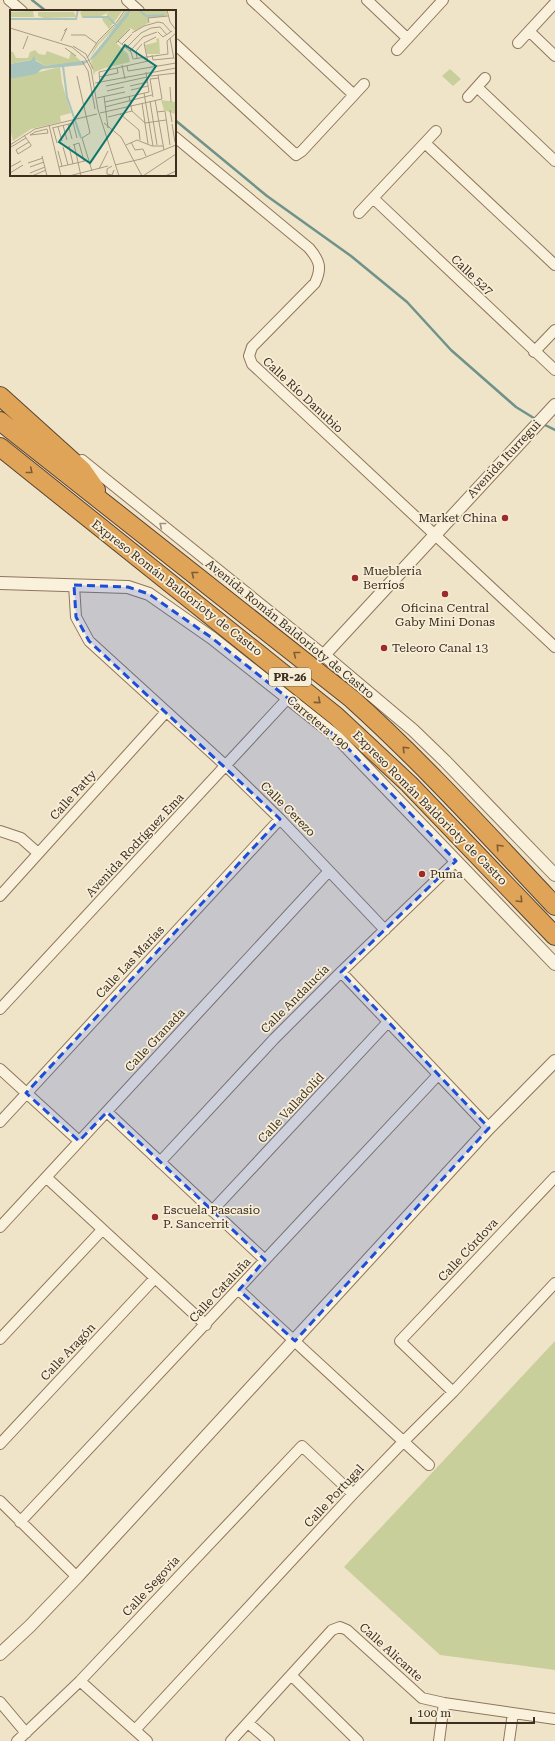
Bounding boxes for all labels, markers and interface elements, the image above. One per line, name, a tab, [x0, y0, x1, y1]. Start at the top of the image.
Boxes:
inset map	[10, 10, 176, 176]
street label: Calle 527	[448, 252, 496, 298]
street label: Calle Río Danubio	[260, 354, 346, 436]
street label: Avenida Iturregui	[464, 417, 544, 501]
one-way arrow	[26, 466, 33, 473]
place label: Market China	[418, 511, 497, 525]
marker: Market China	[500, 513, 510, 523]
street label: Expreso Román Baldorioty de Castro	[89, 517, 265, 659]
one-way arrow	[160, 523, 167, 530]
street label: Avenida Román Baldorioty de Castro	[203, 557, 377, 701]
place label: Mueblería Berríos	[363, 564, 422, 592]
one-way arrow	[192, 572, 199, 579]
marker: Mueblería Berríos	[350, 573, 360, 583]
marker: Oficina Central Gaby Mini Donas	[440, 589, 450, 599]
place label: Oficina Central Gaby Mini Donas	[395, 601, 495, 629]
place label: Teleoro Canal 13	[392, 641, 488, 655]
marker: Teleoro Canal 13	[379, 643, 389, 653]
one-way arrow	[294, 652, 301, 659]
road number: PR-26	[269, 668, 311, 686]
street label: Carretera 190	[284, 693, 352, 753]
one-way arrow	[313, 696, 321, 703]
street label: Expreso Román Baldorioty de Castro	[350, 728, 510, 888]
one-way arrow	[402, 746, 410, 754]
street label: Calle Patty	[47, 767, 100, 823]
street label: Calle Cerezo	[258, 779, 318, 839]
street label: Avenida Rodríguez Ema	[83, 790, 187, 900]
one-way arrow	[496, 844, 504, 852]
place label: Puma	[430, 867, 463, 881]
marker: Puma	[417, 869, 427, 879]
one-way arrow	[515, 895, 523, 903]
street label: Calle Las Marías	[93, 923, 167, 1001]
street label: Calle Andalucía	[258, 962, 332, 1036]
street label: Calle Granada	[122, 1005, 188, 1074]
street label: Calle Valladolid	[255, 1070, 327, 1146]
place label: Escuela Pascasio P. Sancerrit	[163, 1203, 260, 1231]
marker: Escuela Pascasio P. Sancerrit	[150, 1212, 160, 1222]
street label: Calle Córdova	[435, 1215, 501, 1284]
street label: Calle Cataluña	[186, 1254, 254, 1325]
street label: Calle Aragón	[38, 1320, 98, 1384]
street label: Calle Portugal	[301, 1461, 367, 1530]
street label: Calle Segovia	[120, 1553, 183, 1619]
street label: Calle Alicante	[357, 1620, 426, 1684]
scale bar	[411, 1699, 534, 1725]
text: 100 m	[417, 1706, 451, 1720]

